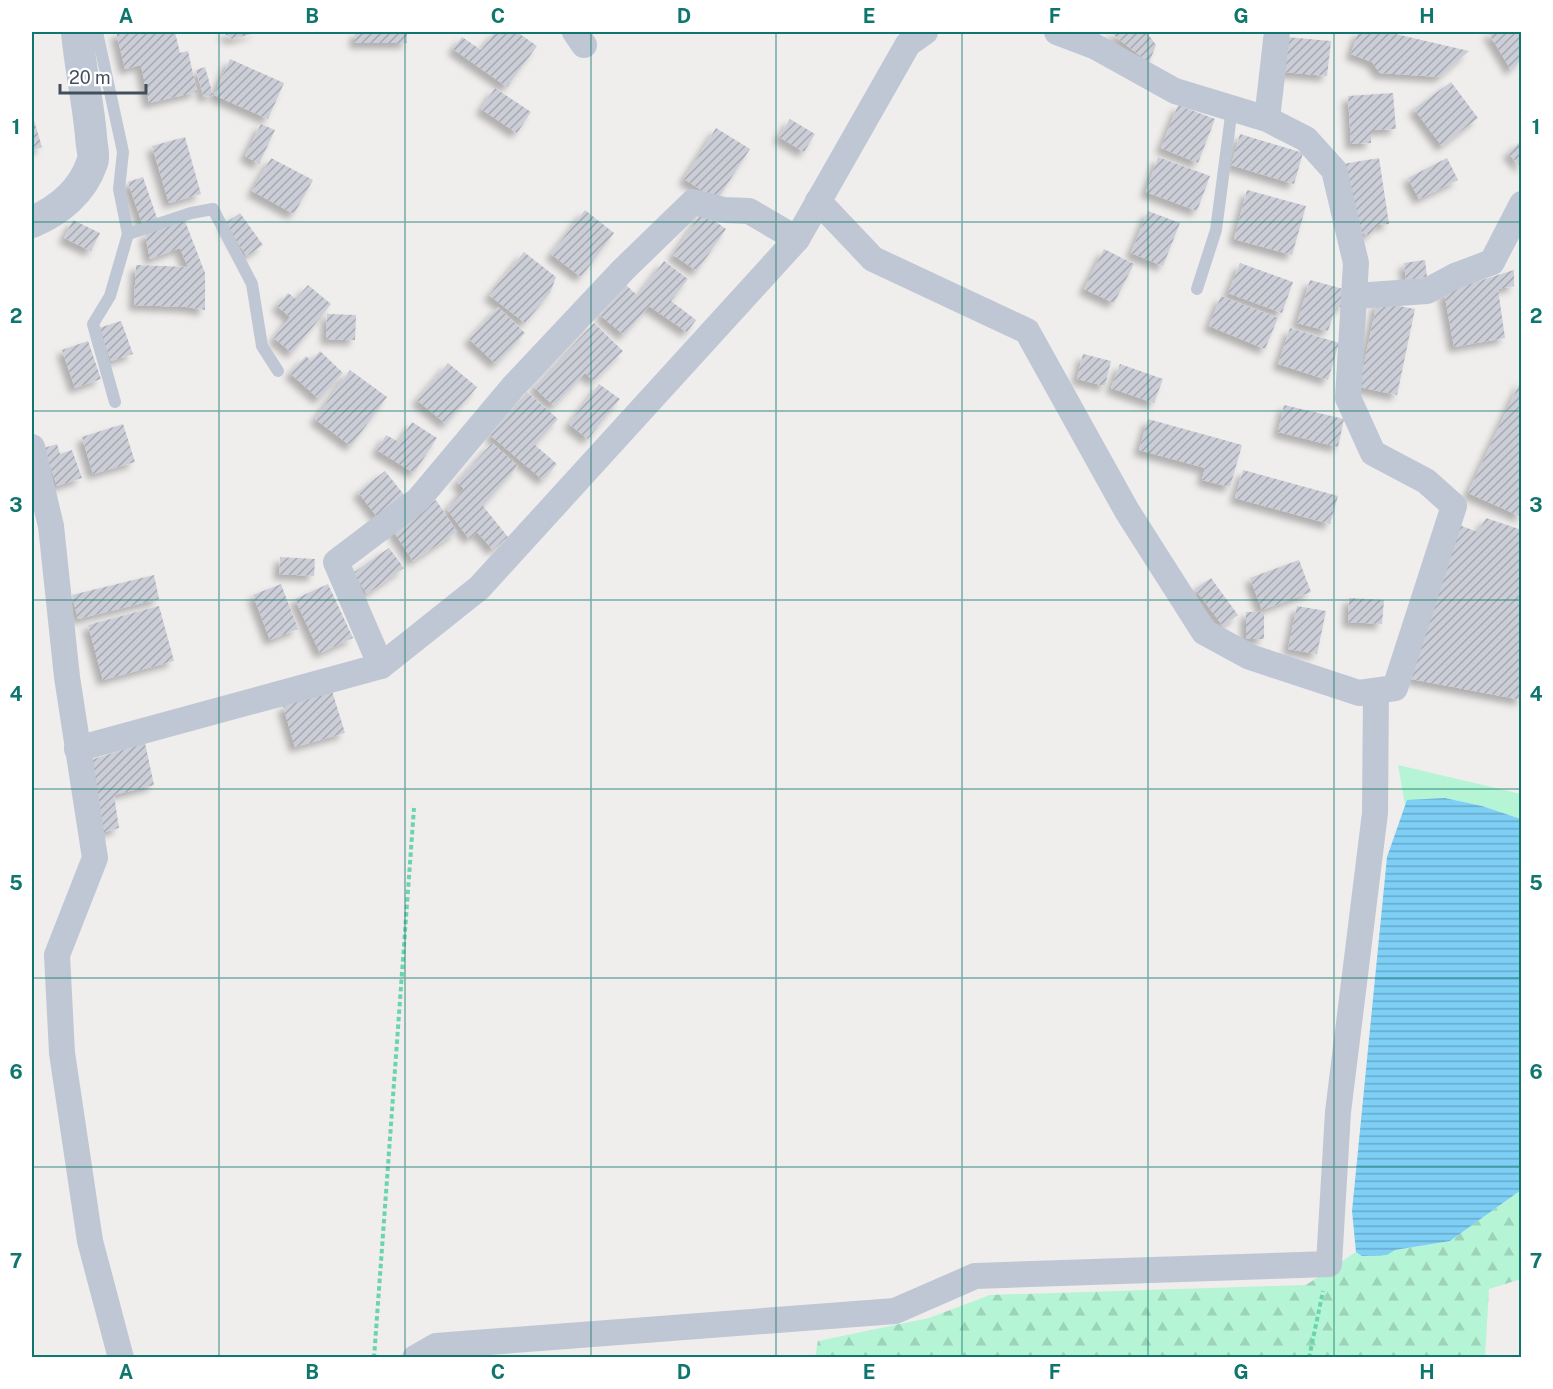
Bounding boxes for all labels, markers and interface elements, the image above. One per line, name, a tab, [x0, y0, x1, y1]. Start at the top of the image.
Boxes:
text: A	[119, 4, 133, 28]
text: B	[305, 4, 319, 28]
text: C	[491, 4, 505, 28]
text: D	[677, 4, 691, 28]
text: E	[863, 4, 875, 28]
text: F	[1049, 4, 1061, 28]
text: G	[1233, 4, 1249, 28]
text: H	[1419, 4, 1435, 28]
scale bar	[60, 57, 146, 95]
text: 20 m	[69, 67, 111, 88]
text: 1	[12, 115, 20, 139]
text: 1	[1532, 115, 1540, 139]
text: 2	[10, 304, 22, 328]
text: 2	[1530, 304, 1542, 328]
text: 3	[9, 493, 23, 517]
text: 3	[1529, 493, 1543, 517]
text: 4	[9, 682, 23, 706]
text: 4	[1529, 682, 1543, 706]
text: 5	[9, 871, 23, 895]
text: 5	[1529, 871, 1543, 895]
text: 6	[9, 1060, 23, 1084]
text: 6	[1529, 1060, 1543, 1084]
text: 7	[10, 1249, 22, 1273]
text: 7	[1530, 1249, 1542, 1273]
text: A	[119, 1360, 133, 1384]
text: B	[305, 1360, 319, 1384]
text: C	[491, 1360, 505, 1384]
text: D	[677, 1360, 691, 1384]
text: E	[863, 1360, 875, 1384]
text: F	[1049, 1360, 1061, 1384]
text: G	[1233, 1360, 1249, 1384]
text: H	[1419, 1360, 1435, 1384]

